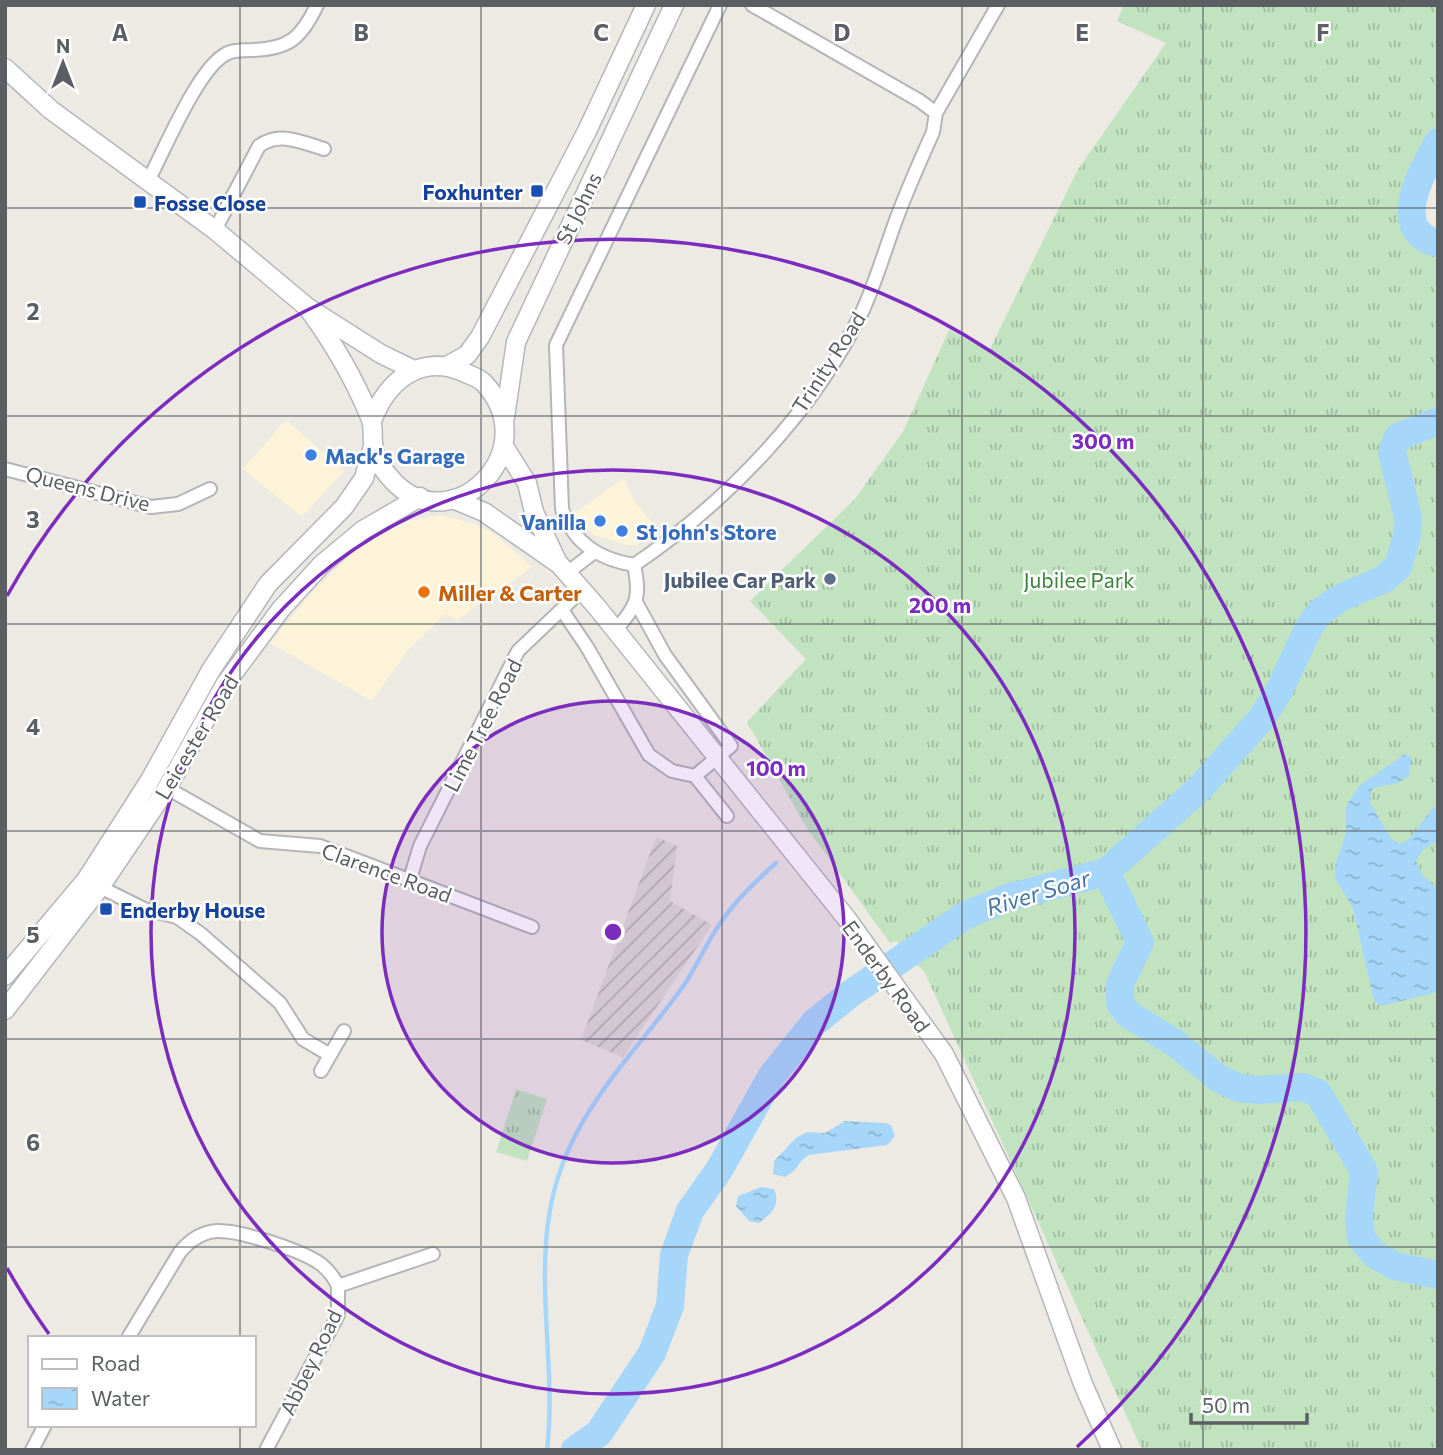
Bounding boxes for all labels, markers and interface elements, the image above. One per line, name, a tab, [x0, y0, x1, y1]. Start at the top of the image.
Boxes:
text: A	[112, 18, 129, 46]
text: B	[353, 18, 369, 46]
text: C	[593, 18, 609, 46]
text: D	[834, 18, 851, 46]
text: E	[1075, 18, 1089, 46]
text: F	[1316, 18, 1330, 46]
north arrow	[28, 28, 98, 98]
text: N	[56, 34, 70, 57]
street label: St Johns	[550, 168, 606, 248]
place label: Foxhunter	[422, 179, 523, 204]
marker: Foxhunter	[529, 183, 545, 199]
place label: Fosse Close	[154, 190, 266, 215]
marker: Fosse Close	[132, 194, 148, 210]
text: 2	[26, 297, 40, 325]
street label: Trinity Road	[786, 307, 870, 417]
text: 300 m	[1072, 428, 1134, 453]
place label: Mack's Garage	[325, 443, 465, 468]
marker: Mack's Garage	[303, 447, 319, 463]
street label: Queens Drive	[23, 460, 153, 516]
text: 3	[26, 505, 40, 533]
place label: Vanilla	[521, 509, 586, 534]
marker: Vanilla	[592, 513, 608, 529]
place label: St John's Store	[636, 519, 777, 544]
marker: St John's Store	[614, 523, 630, 539]
place label: Jubilee Car Park	[664, 567, 816, 592]
park label: Jubilee Park	[1023, 567, 1135, 592]
marker: Jubilee Car Park	[822, 571, 838, 587]
place label: Miller & Carter	[438, 580, 582, 605]
marker: Miller & Carter	[416, 584, 432, 600]
text: 200 m	[909, 592, 971, 617]
street label: Lime Tree Road	[438, 654, 526, 796]
street label: Leicester Road	[149, 670, 243, 804]
text: 4	[26, 712, 40, 740]
text: 100 m	[746, 755, 806, 780]
street label: Clarence Road	[319, 837, 455, 907]
water label: River Soar	[983, 863, 1094, 921]
place label: Enderby House	[120, 897, 265, 922]
marker: Enderby House	[98, 901, 114, 917]
street label: Enderby Road	[838, 915, 936, 1037]
text: 5	[26, 920, 40, 948]
centre of rings	[601, 920, 625, 944]
text: 6	[26, 1128, 40, 1156]
street label: Abbey Road	[274, 1305, 346, 1419]
legend	[28, 1336, 256, 1427]
text: Road	[91, 1350, 140, 1375]
scale bar	[1191, 1382, 1306, 1426]
text: Water	[91, 1385, 150, 1410]
text: 50 m	[1202, 1392, 1250, 1417]

